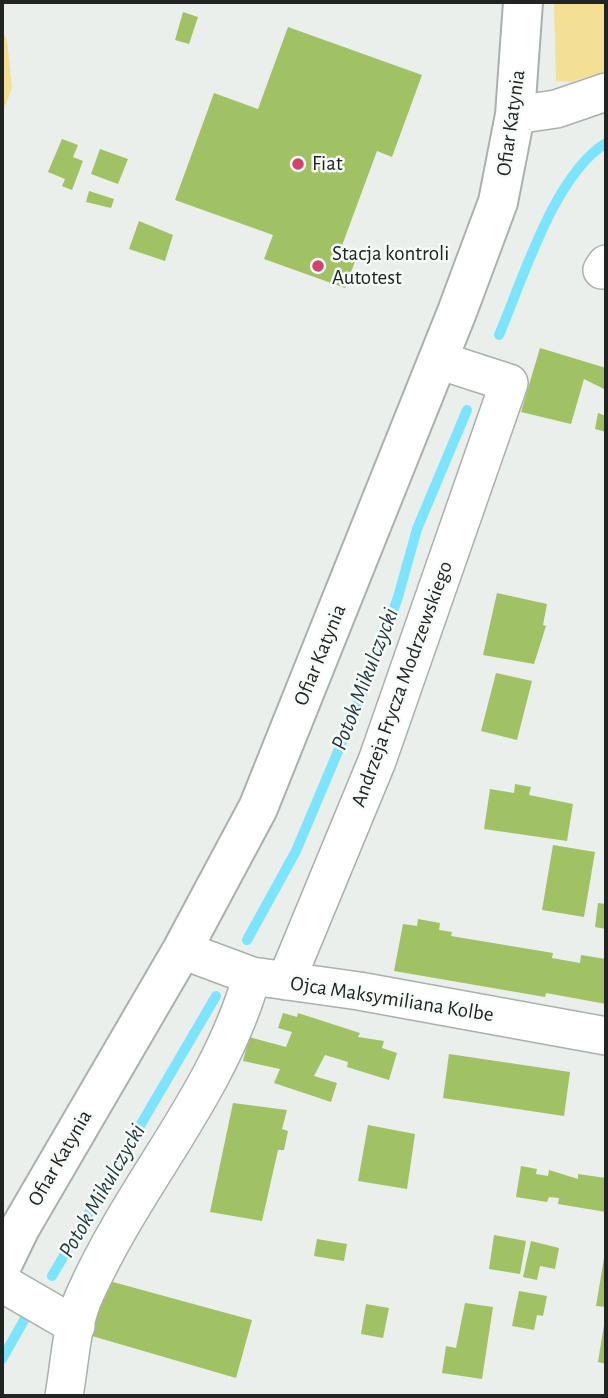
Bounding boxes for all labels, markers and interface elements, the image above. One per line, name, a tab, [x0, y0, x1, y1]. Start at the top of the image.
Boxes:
street label: Ofiar Katynia	[491, 68, 531, 178]
place label: Fiat	[312, 151, 343, 177]
marker: Fiat	[290, 156, 306, 172]
place label: Stacja kontroli Autotest	[332, 241, 449, 291]
marker: Stacja kontroli Autotest	[310, 258, 326, 274]
street label: Andrzeja Frycza Modrzewskiego	[346, 558, 458, 810]
street label: Ofiar Katynia	[288, 601, 352, 709]
water label: Potok Mikulczycki	[325, 604, 405, 754]
street label: Ojca Maksymiliana Kolbe	[289, 970, 495, 1028]
street label: Ofiar Katynia	[22, 1105, 98, 1211]
water label: Potok Mikulczycki	[53, 1119, 151, 1263]

